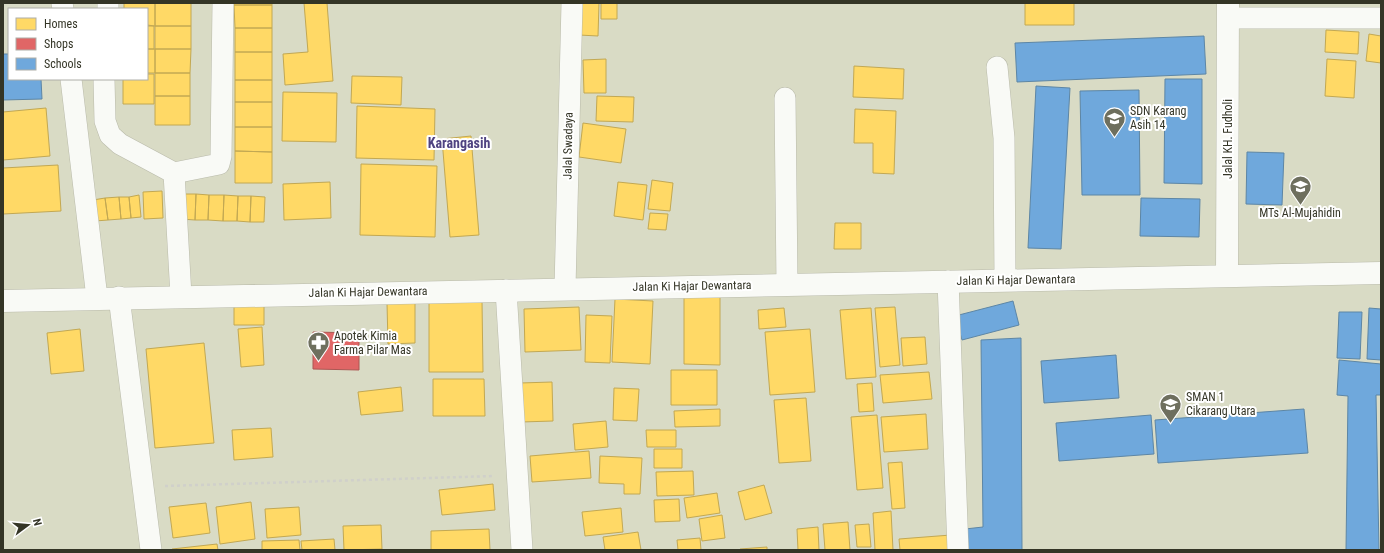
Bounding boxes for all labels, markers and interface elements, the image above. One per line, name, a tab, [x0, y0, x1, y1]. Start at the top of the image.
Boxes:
legend	[8, 8, 148, 80]
text: Homes	[44, 17, 78, 31]
text: Shops	[44, 37, 73, 51]
text: Schools	[44, 57, 82, 71]
street label: Jalal KH. Fudholi	[1221, 99, 1235, 179]
place label: SDN Karang Asih 14	[1130, 104, 1187, 132]
school or university icon: SDN Karang Asih 14	[1102, 105, 1128, 138]
street label: Jalal Swadaya	[560, 112, 576, 180]
district label: Karangasih	[428, 135, 490, 151]
school or university icon: MTs Al-Mujahidin	[1287, 173, 1313, 206]
place label: MTs Al-Mujahidin	[1259, 206, 1341, 220]
street label: Jalan Ki Hajar Dewantara	[956, 272, 1076, 288]
street label: Jalan Ki Hajar Dewantara	[632, 278, 752, 294]
street label: Jalan Ki Hajar Dewantara	[308, 284, 428, 300]
place label: Apotek Kimia Farma Pilar Mas	[334, 329, 411, 357]
pharmacy icon: Apotek Kimia Farma Pilar Mas	[306, 330, 332, 363]
place label: SMAN 1 Cikarang Utara	[1186, 390, 1256, 418]
school or university icon: SMAN 1 Cikarang Utara	[1157, 391, 1183, 424]
north arrow	[8, 505, 48, 545]
text: N	[30, 517, 44, 528]

